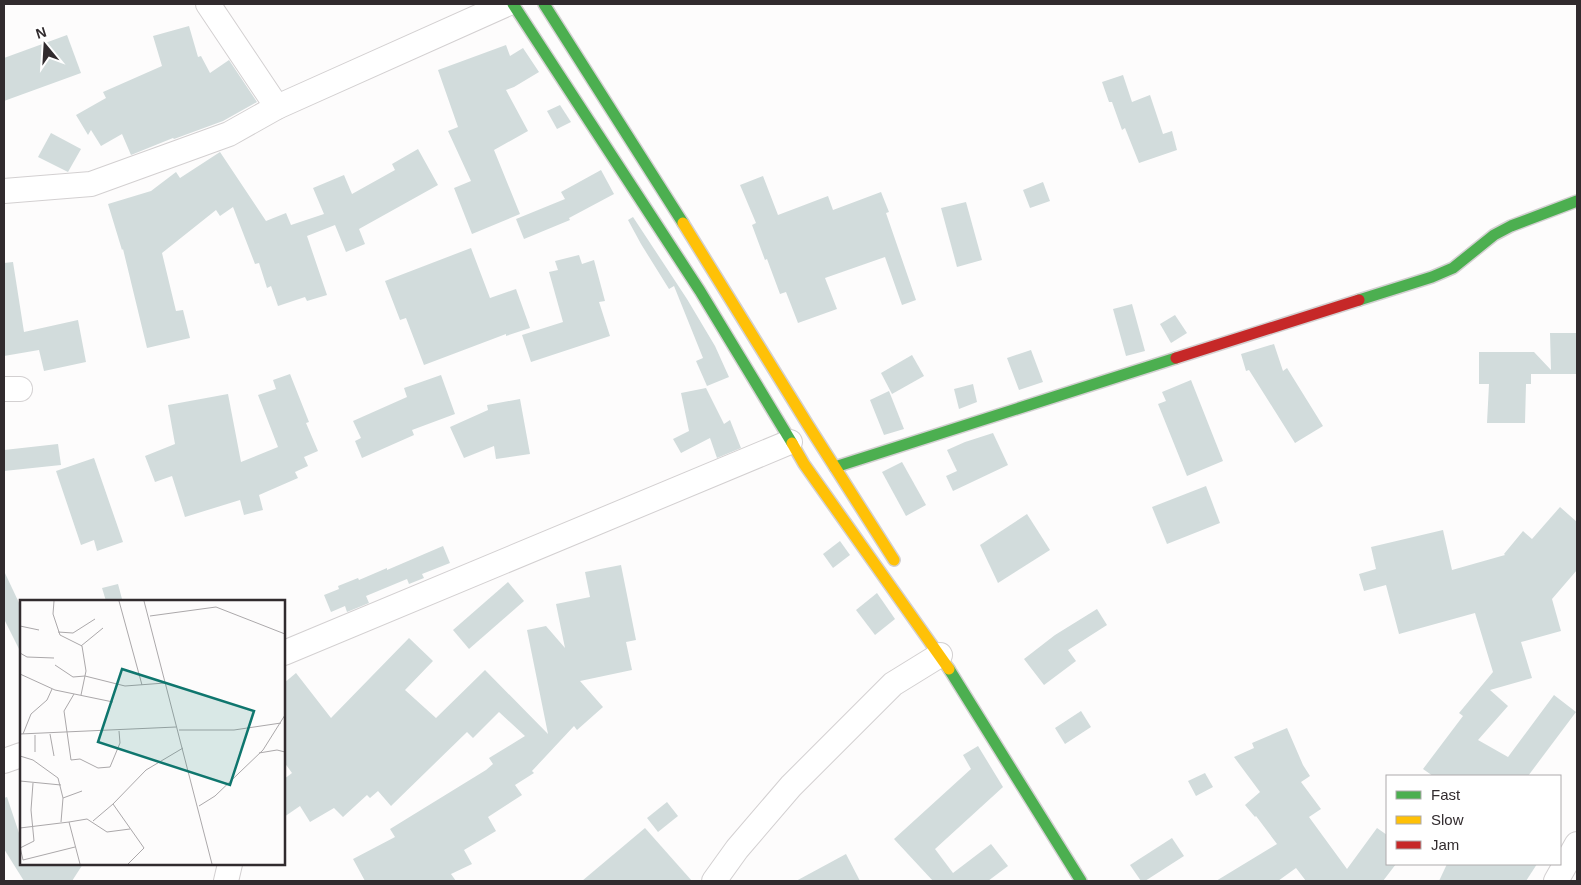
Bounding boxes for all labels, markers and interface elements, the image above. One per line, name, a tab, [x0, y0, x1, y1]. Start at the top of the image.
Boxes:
north arrow	[20, 20, 70, 70]
text: N	[34, 23, 48, 42]
inset map	[20, 600, 285, 865]
legend	[1386, 775, 1561, 865]
text: Fast	[1431, 786, 1461, 803]
text: Slow	[1431, 811, 1464, 828]
text: Jam	[1431, 836, 1459, 853]

